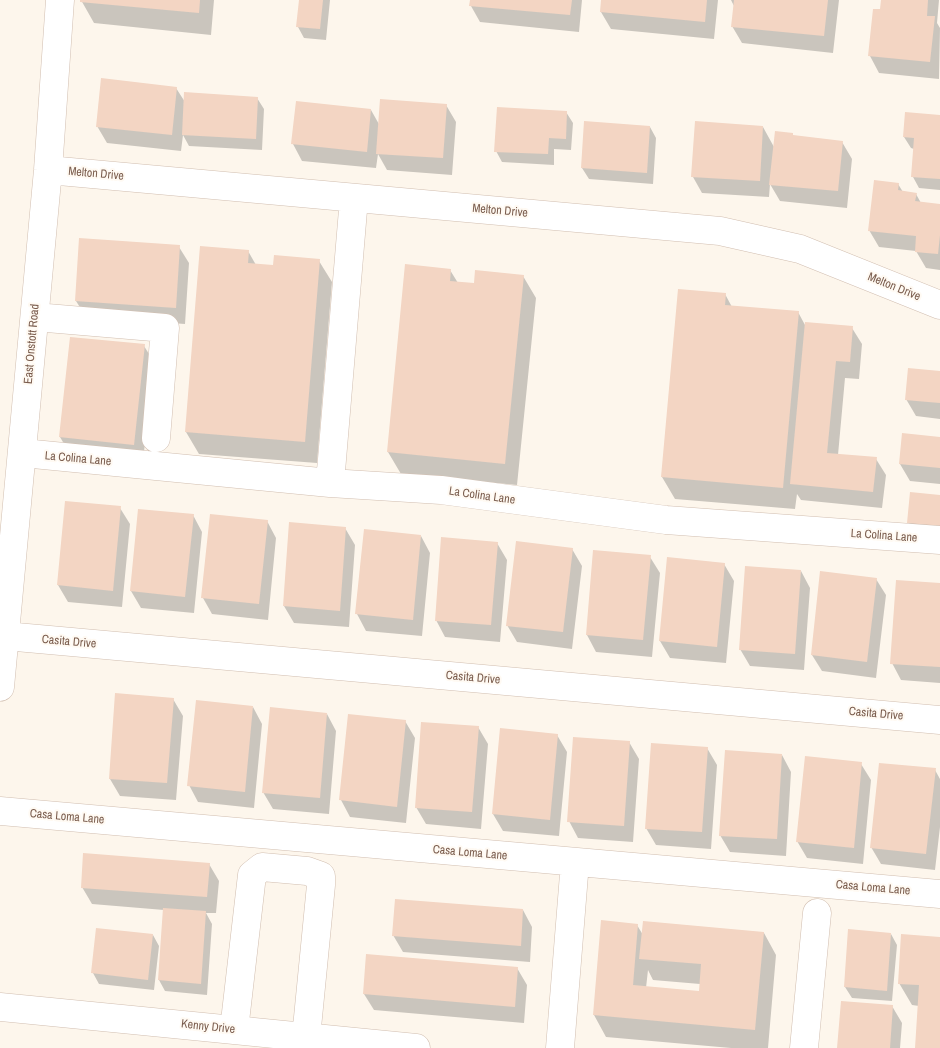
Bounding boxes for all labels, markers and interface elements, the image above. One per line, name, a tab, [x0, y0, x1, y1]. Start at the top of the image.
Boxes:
street label: Melton Drive	[68, 164, 124, 184]
street label: Melton Drive	[472, 201, 528, 221]
street label: Melton Drive	[865, 270, 923, 304]
street label: East Onstott Road	[21, 303, 43, 385]
street label: La Colina Lane	[44, 449, 112, 469]
street label: La Colina Lane	[448, 484, 516, 508]
street label: La Colina Lane	[850, 526, 918, 546]
street label: Casita Drive	[41, 632, 97, 652]
street label: Casita Drive	[445, 668, 501, 688]
street label: Casita Drive	[848, 704, 904, 724]
street label: Casa Loma Lane	[29, 807, 105, 827]
street label: Casa Loma Lane	[432, 843, 508, 863]
street label: Casa Loma Lane	[835, 878, 911, 898]
street label: Kenny Drive	[180, 1017, 236, 1037]

